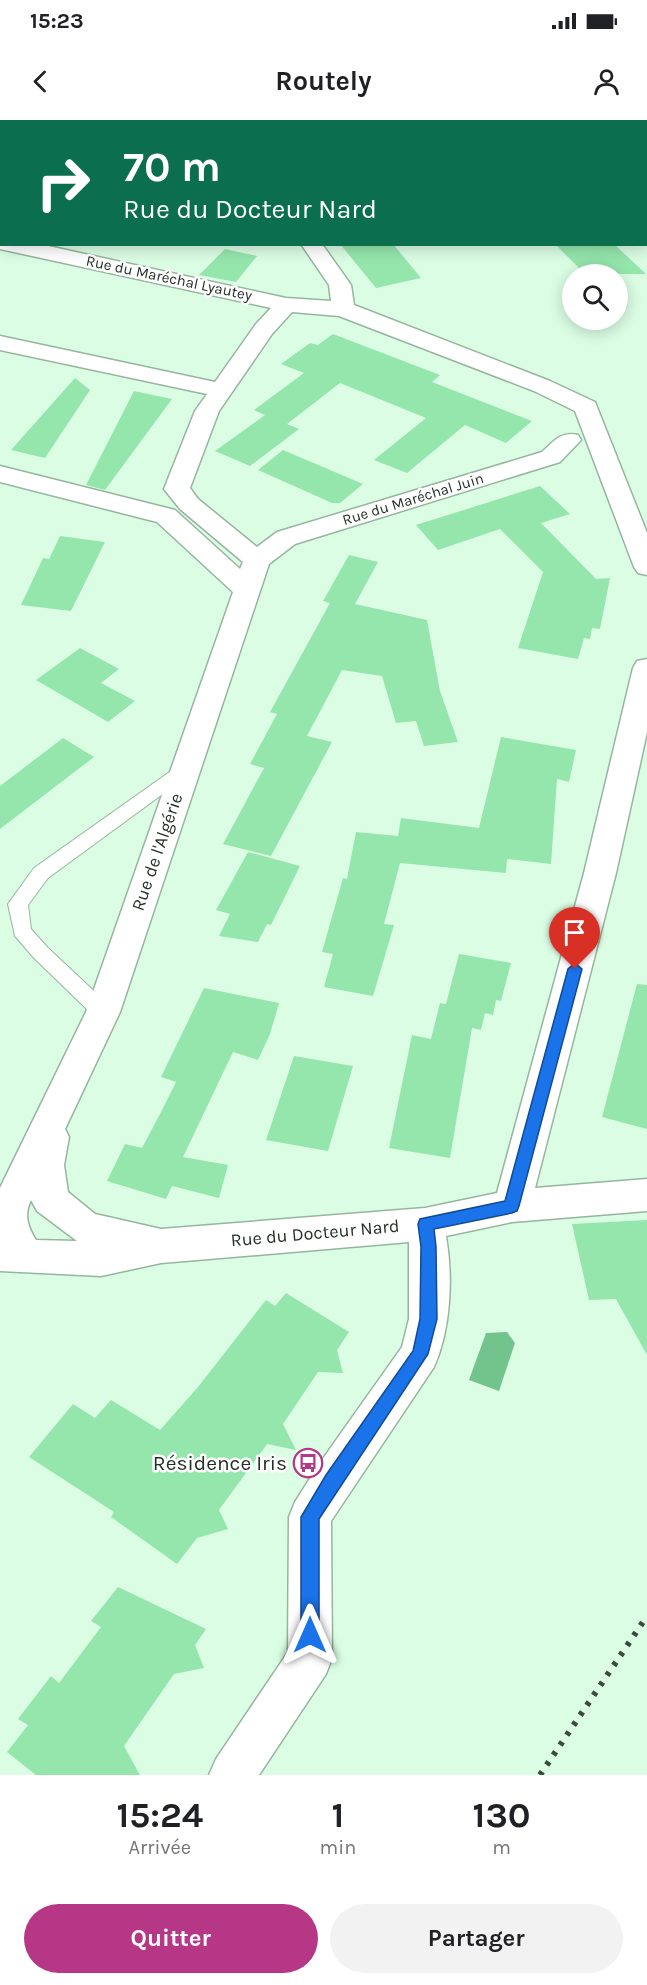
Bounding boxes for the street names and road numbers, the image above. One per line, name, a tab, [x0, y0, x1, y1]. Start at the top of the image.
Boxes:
street label: Rue du Maréchal Lyautey	[84, 252, 254, 304]
street label: Rue du Maréchal Juin	[340, 469, 486, 529]
street label: Rue de l'Algérie	[127, 790, 187, 914]
street label: Rue du Docteur Nard	[230, 1215, 400, 1251]

